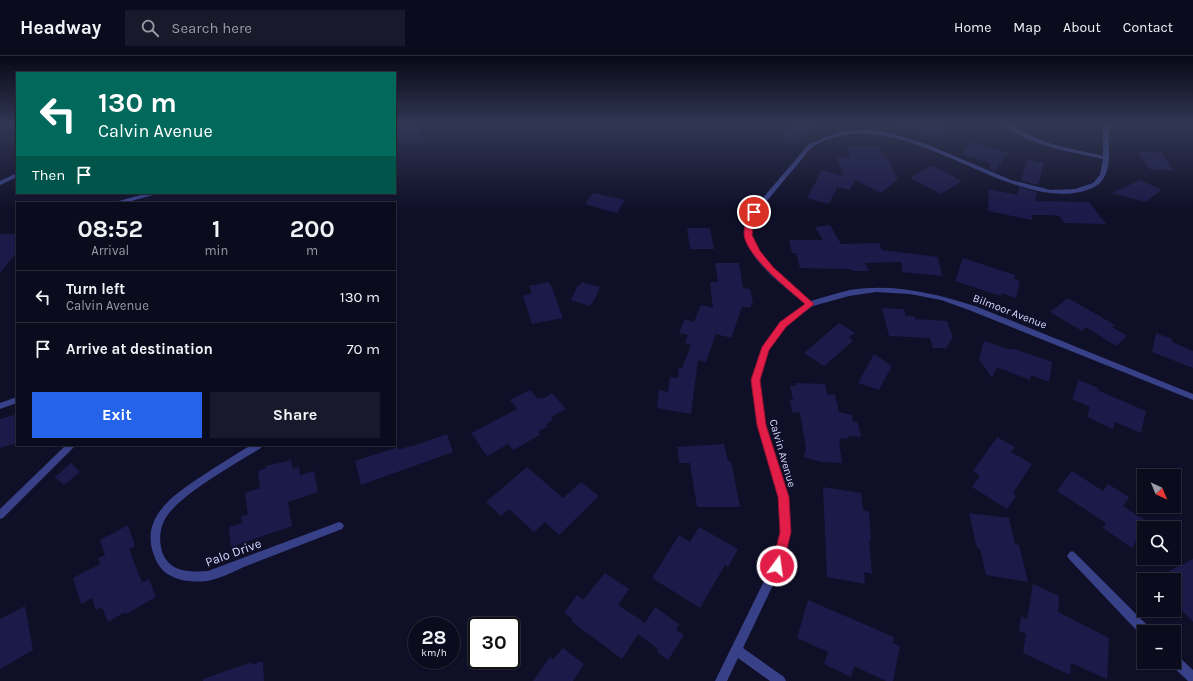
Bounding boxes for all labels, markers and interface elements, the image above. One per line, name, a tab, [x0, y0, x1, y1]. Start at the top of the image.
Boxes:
search box	[125, 10, 405, 46]
text: Headway	[20, 17, 101, 39]
icon: search	[139, 17, 161, 39]
text: Search here	[171, 19, 252, 37]
text: Home	[954, 19, 991, 36]
text: Map	[1013, 19, 1041, 36]
text: About	[1063, 19, 1101, 36]
text: Contact	[1123, 19, 1173, 36]
text: 130 m	[98, 86, 177, 119]
icon: left	[32, 88, 84, 140]
text: Calvin Avenue	[98, 120, 213, 142]
icon: arrive	[73, 164, 95, 186]
text: Then	[32, 166, 65, 184]
pin	[737, 195, 771, 229]
icon: arrive	[743, 201, 765, 223]
text: 08:52	[77, 215, 143, 243]
text: 1	[212, 215, 221, 243]
text: 200	[290, 215, 335, 243]
text: Arrival	[91, 243, 129, 258]
text: min	[204, 243, 228, 258]
text: m	[306, 243, 318, 258]
text: Turn left	[66, 280, 125, 298]
icon: left	[32, 286, 54, 308]
text: 130 m	[340, 288, 380, 306]
street label: Bilmoor Avenue	[971, 291, 1049, 332]
text: Calvin Avenue	[66, 298, 149, 313]
icon: arrive	[32, 338, 54, 360]
text: Arrive at destination	[66, 340, 213, 358]
text: 70 m	[346, 340, 380, 358]
button: Exit	[32, 392, 202, 438]
button: Share	[210, 392, 380, 438]
street label: Calvin Avenue	[767, 418, 799, 489]
north arrow	[1137, 469, 1181, 513]
map controls	[1137, 469, 1181, 669]
button: search	[1137, 521, 1181, 565]
street label: Palo Drive	[203, 535, 264, 570]
position arrow	[756, 545, 798, 587]
button: +	[1137, 573, 1181, 617]
speed limit sign: 30	[468, 617, 520, 669]
button: −	[1137, 625, 1181, 669]
text: 28	[421, 626, 447, 649]
text: km/h	[421, 647, 447, 659]

